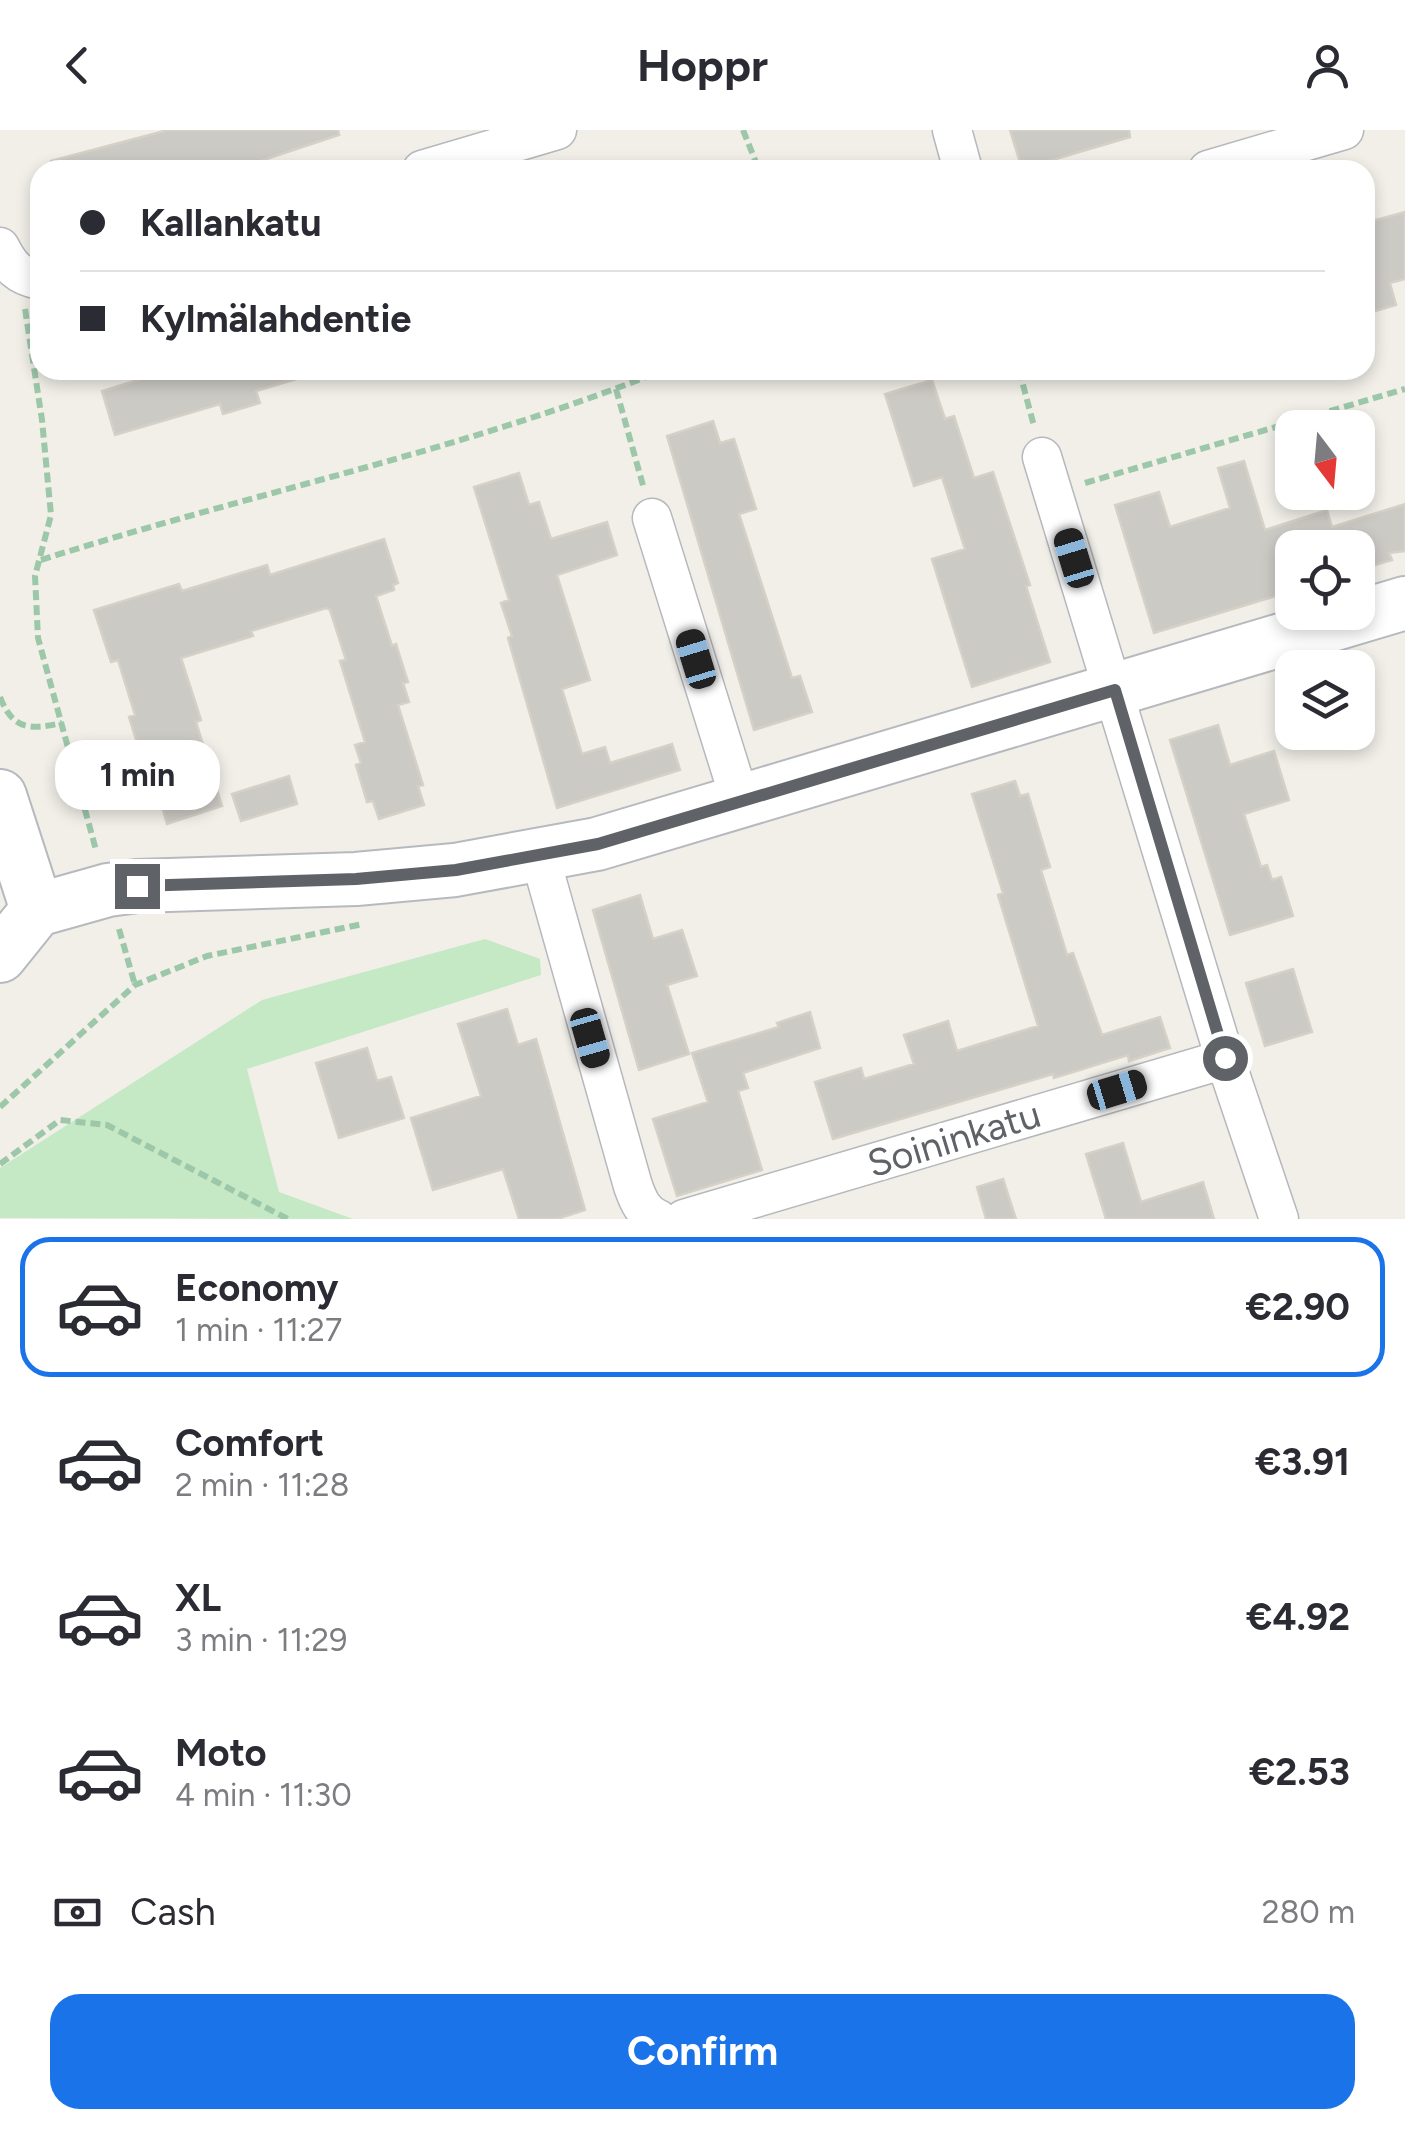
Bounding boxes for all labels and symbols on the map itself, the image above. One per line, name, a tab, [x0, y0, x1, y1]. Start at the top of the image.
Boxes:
north arrow	[1275, 410, 1375, 510]
car	[1051, 525, 1097, 591]
car	[673, 626, 719, 692]
callout: 1 min	[54, 741, 220, 811]
route end	[115, 864, 160, 909]
car	[567, 1005, 613, 1071]
route start	[1203, 1036, 1248, 1081]
car	[1084, 1067, 1150, 1113]
street label: Soininkatu	[862, 1091, 1046, 1187]

